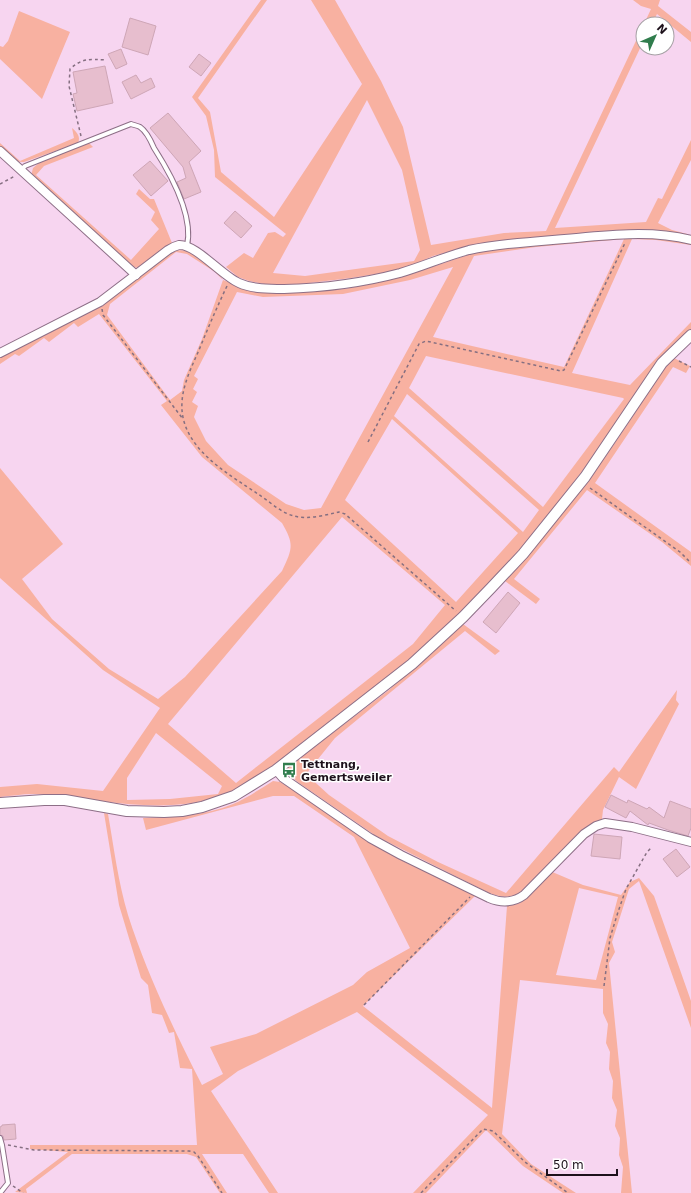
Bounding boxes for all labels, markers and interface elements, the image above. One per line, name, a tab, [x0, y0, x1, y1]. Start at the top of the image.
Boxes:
north arrow	[635, 16, 675, 56]
text: N	[654, 21, 670, 37]
place label: Tettnang, Gemertsweiler	[301, 758, 392, 784]
bus stop icon: Tettnang, Gemertsweiler	[280, 761, 298, 779]
scale bar	[547, 1151, 617, 1177]
text: 50 m	[553, 1158, 584, 1172]

